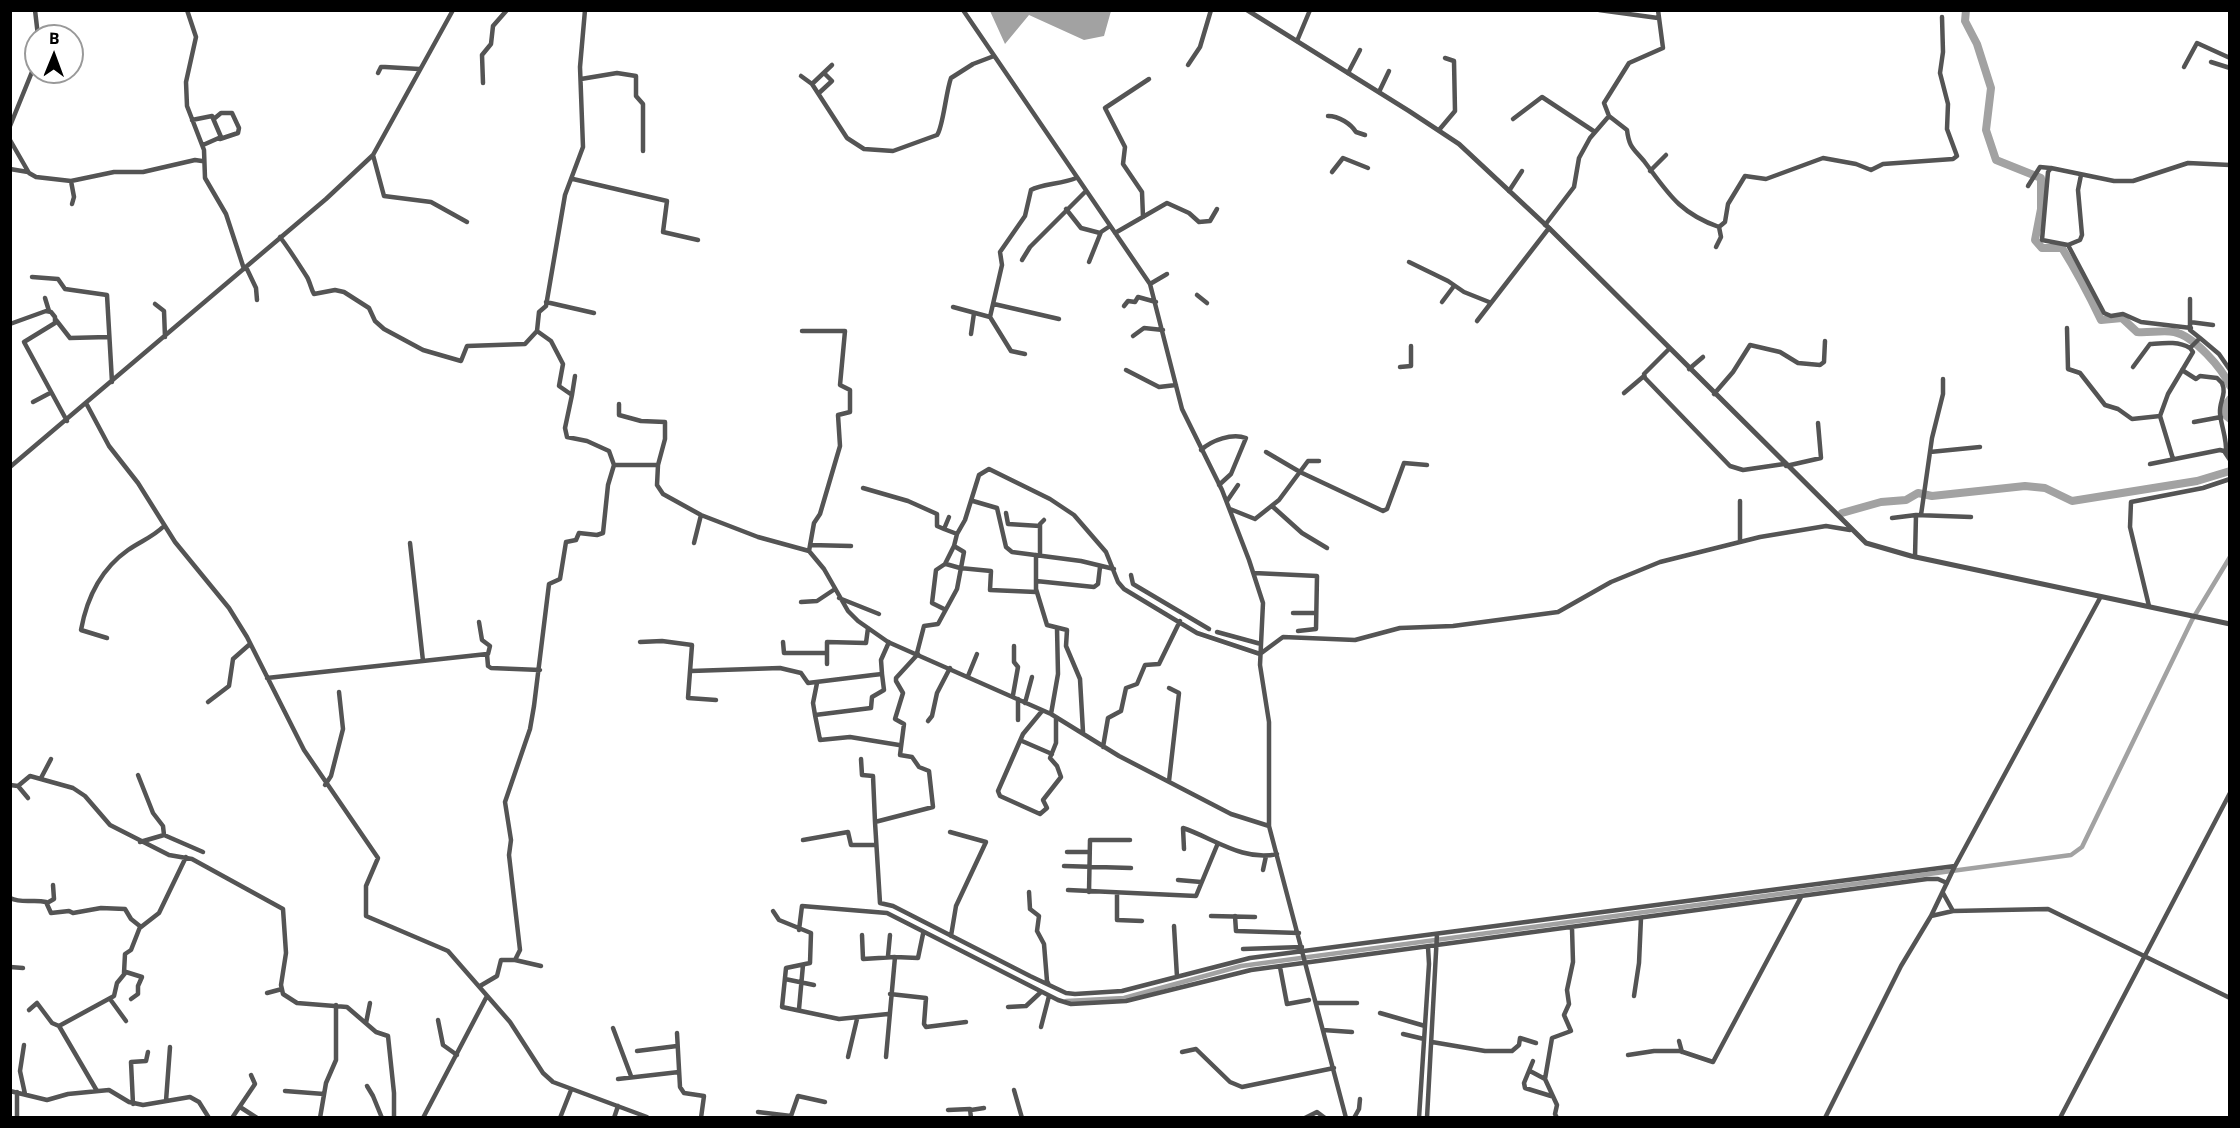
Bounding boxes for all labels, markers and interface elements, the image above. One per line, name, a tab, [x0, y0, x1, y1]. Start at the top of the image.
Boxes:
north arrow	[24, 24, 84, 84]
text: B	[49, 27, 60, 49]

